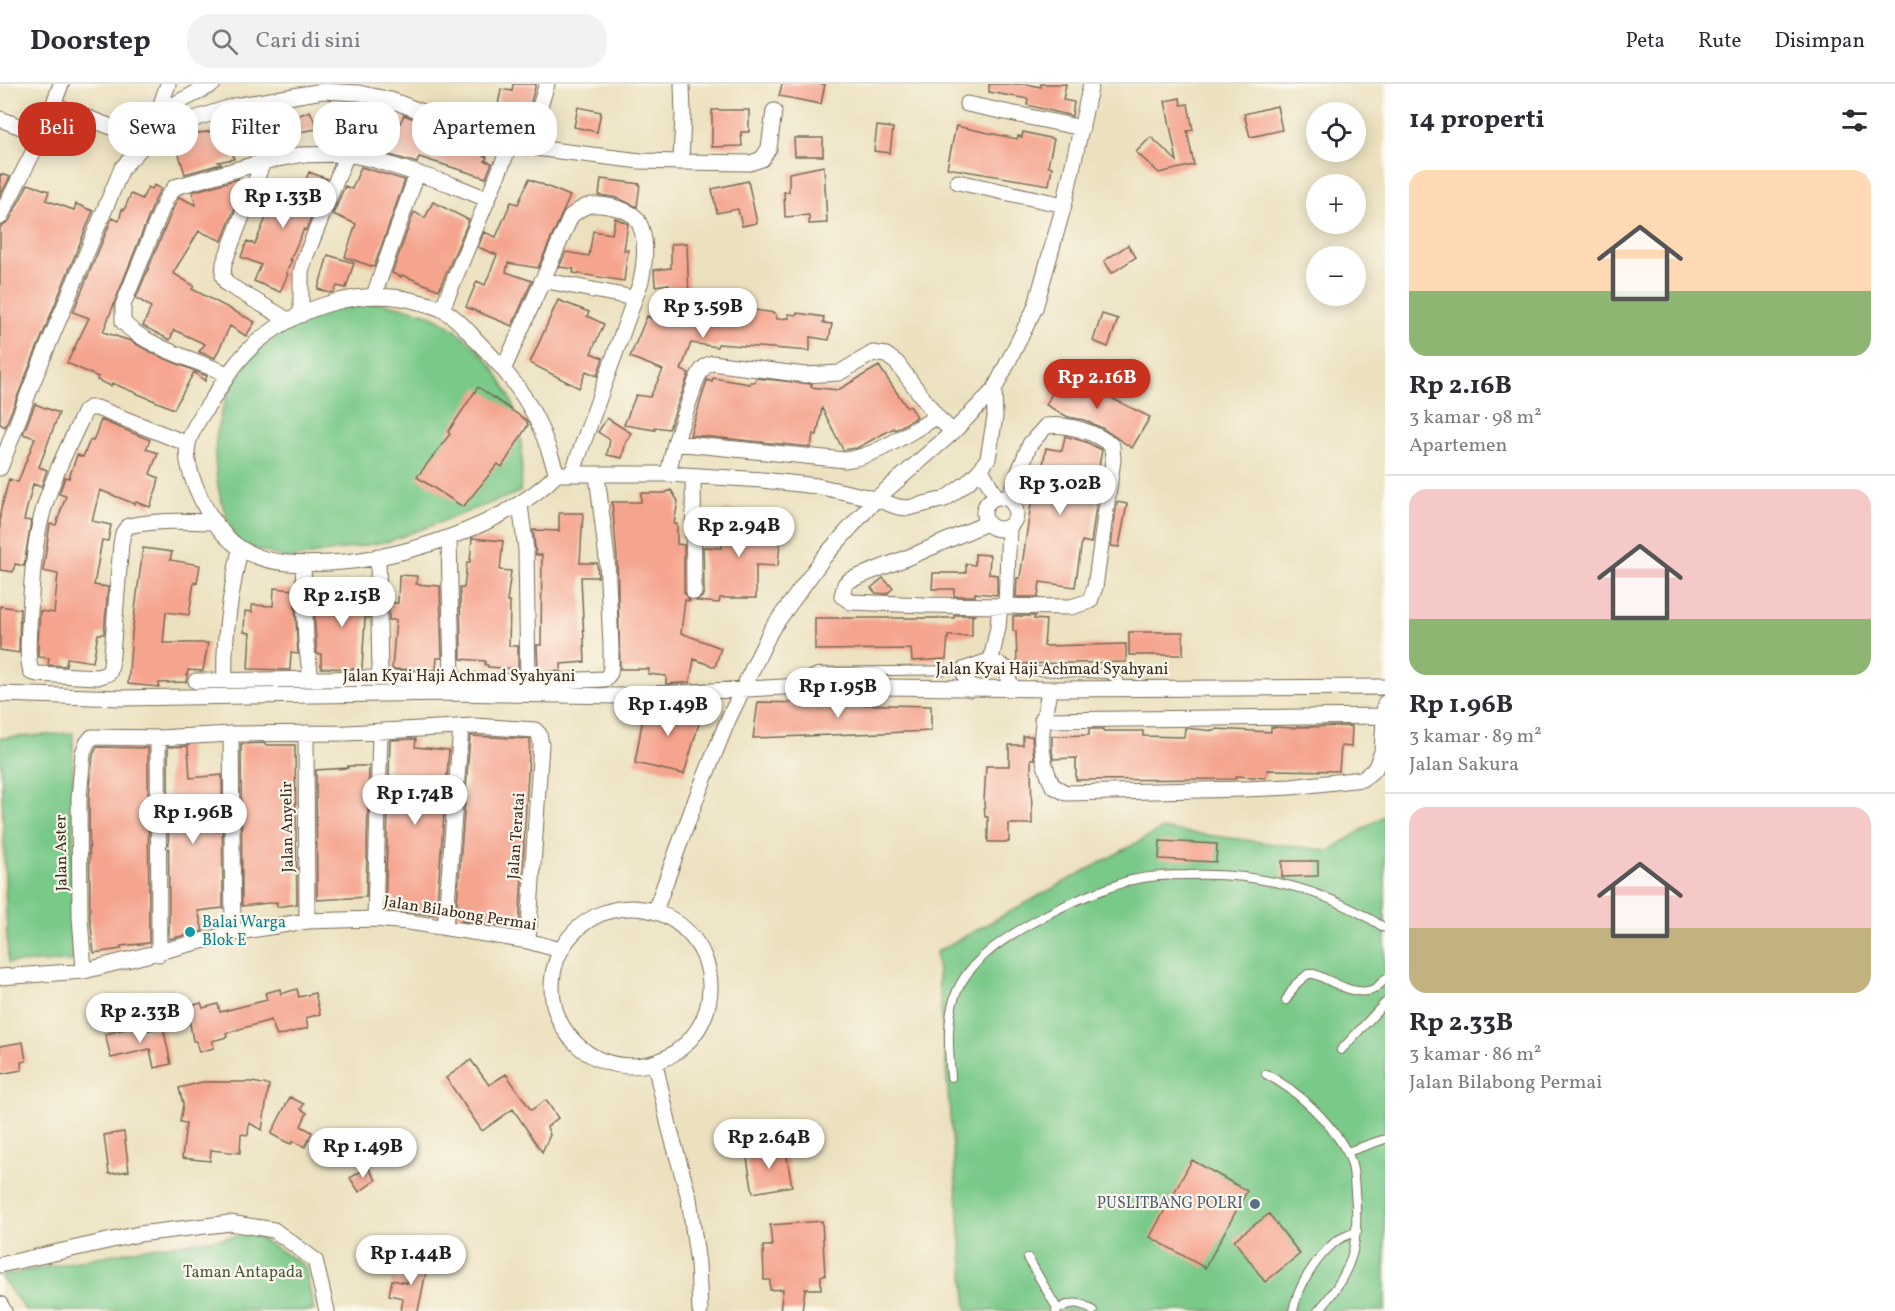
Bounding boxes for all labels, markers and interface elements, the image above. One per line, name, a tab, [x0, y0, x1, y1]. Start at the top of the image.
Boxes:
search box	[187, 14, 607, 68]
text: Doorstep	[30, 22, 151, 61]
icon: search	[208, 25, 241, 58]
text: Cari di sini	[256, 26, 361, 57]
text: Peta	[1626, 27, 1665, 56]
text: Rute	[1698, 27, 1741, 56]
text: Disimpan	[1774, 27, 1865, 56]
chip: Beli	[18, 102, 96, 156]
chip: Sewa	[108, 102, 198, 156]
chip: Filter	[210, 102, 301, 156]
chip: Baru	[313, 102, 400, 156]
chip: Apartemen	[412, 102, 557, 156]
map controls	[1306, 102, 1366, 306]
button: locate	[1306, 102, 1366, 162]
text: 14 properti	[1409, 102, 1545, 138]
icon: filters	[1838, 104, 1871, 137]
button: +	[1306, 174, 1366, 234]
pin: Rp 1.33B	[221, 178, 345, 229]
text: Rp 1.33B	[244, 183, 322, 211]
icon: home	[1586, 209, 1694, 317]
button: −	[1306, 246, 1366, 306]
pin: Rp 3.59B	[641, 288, 765, 339]
text: Rp 3.59B	[663, 293, 743, 321]
pin: Rp 2.16B	[1035, 359, 1159, 410]
text: Rp 2.16B	[1057, 364, 1137, 392]
text: Rp 2.16B	[1409, 368, 1512, 404]
text: 3 kamar · 98 m²	[1409, 404, 1542, 432]
text: Apartemen	[1409, 432, 1508, 460]
pin: Rp 3.02B	[998, 465, 1122, 516]
text: Rp 3.02B	[1019, 470, 1101, 498]
pin: Rp 2.94B	[677, 507, 801, 558]
text: Rp 2.94B	[698, 512, 780, 540]
icon: home	[1586, 528, 1694, 636]
pin: Rp 2.15B	[280, 577, 404, 628]
text: Rp 2.15B	[303, 582, 381, 610]
street label: Jalan Kyai Haji Achmad Syahyani	[936, 659, 1168, 681]
street label: Jalan Kyai Haji Achmad Syahyani	[343, 666, 575, 688]
pin: Rp 1.95B	[776, 668, 900, 719]
text: Rp 1.95B	[799, 673, 877, 701]
pin: Rp 1.49B	[606, 686, 730, 737]
text: Rp 1.96B	[1409, 687, 1513, 723]
text: Rp 1.49B	[628, 691, 708, 719]
text: 3 kamar · 89 m²	[1409, 723, 1542, 751]
text: Jalan Sakura	[1409, 751, 1519, 779]
pin: Rp 1.74B	[353, 775, 477, 826]
text: Rp 1.74B	[376, 780, 454, 808]
street label: Jalan Anyelir	[276, 781, 300, 873]
street label: Jalan Teratai	[503, 792, 531, 880]
pin: Rp 1.96B	[131, 794, 255, 845]
text: Rp 1.96B	[153, 799, 233, 827]
street label: Jalan Aster	[50, 814, 74, 891]
icon: home	[1586, 846, 1694, 954]
street label: Jalan Bilabong Permai	[382, 891, 538, 937]
place label: Balai Warga Blok E	[202, 912, 286, 952]
marker: Balai Warga Blok E	[183, 925, 197, 939]
pin: Rp 2.33B	[78, 993, 202, 1044]
text: Rp 2.33B	[100, 998, 180, 1026]
text: Rp 2.33B	[1409, 1005, 1513, 1041]
text: 3 kamar · 86 m²	[1409, 1041, 1541, 1069]
text: Jalan Bilabong Permai	[1409, 1069, 1602, 1097]
pin: Rp 2.64B	[707, 1119, 831, 1170]
text: Rp 2.64B	[728, 1124, 810, 1152]
pin: Rp 1.49B	[301, 1128, 425, 1179]
text: Rp 1.49B	[323, 1133, 403, 1161]
place label: PUSLITBANG POLRI	[1097, 1193, 1243, 1215]
marker: PUSLITBANG POLRI	[1248, 1197, 1262, 1211]
pin: Rp 1.44B	[349, 1235, 473, 1286]
text: Rp 1.44B	[370, 1240, 452, 1268]
park label: Taman Antapada	[183, 1262, 303, 1284]

